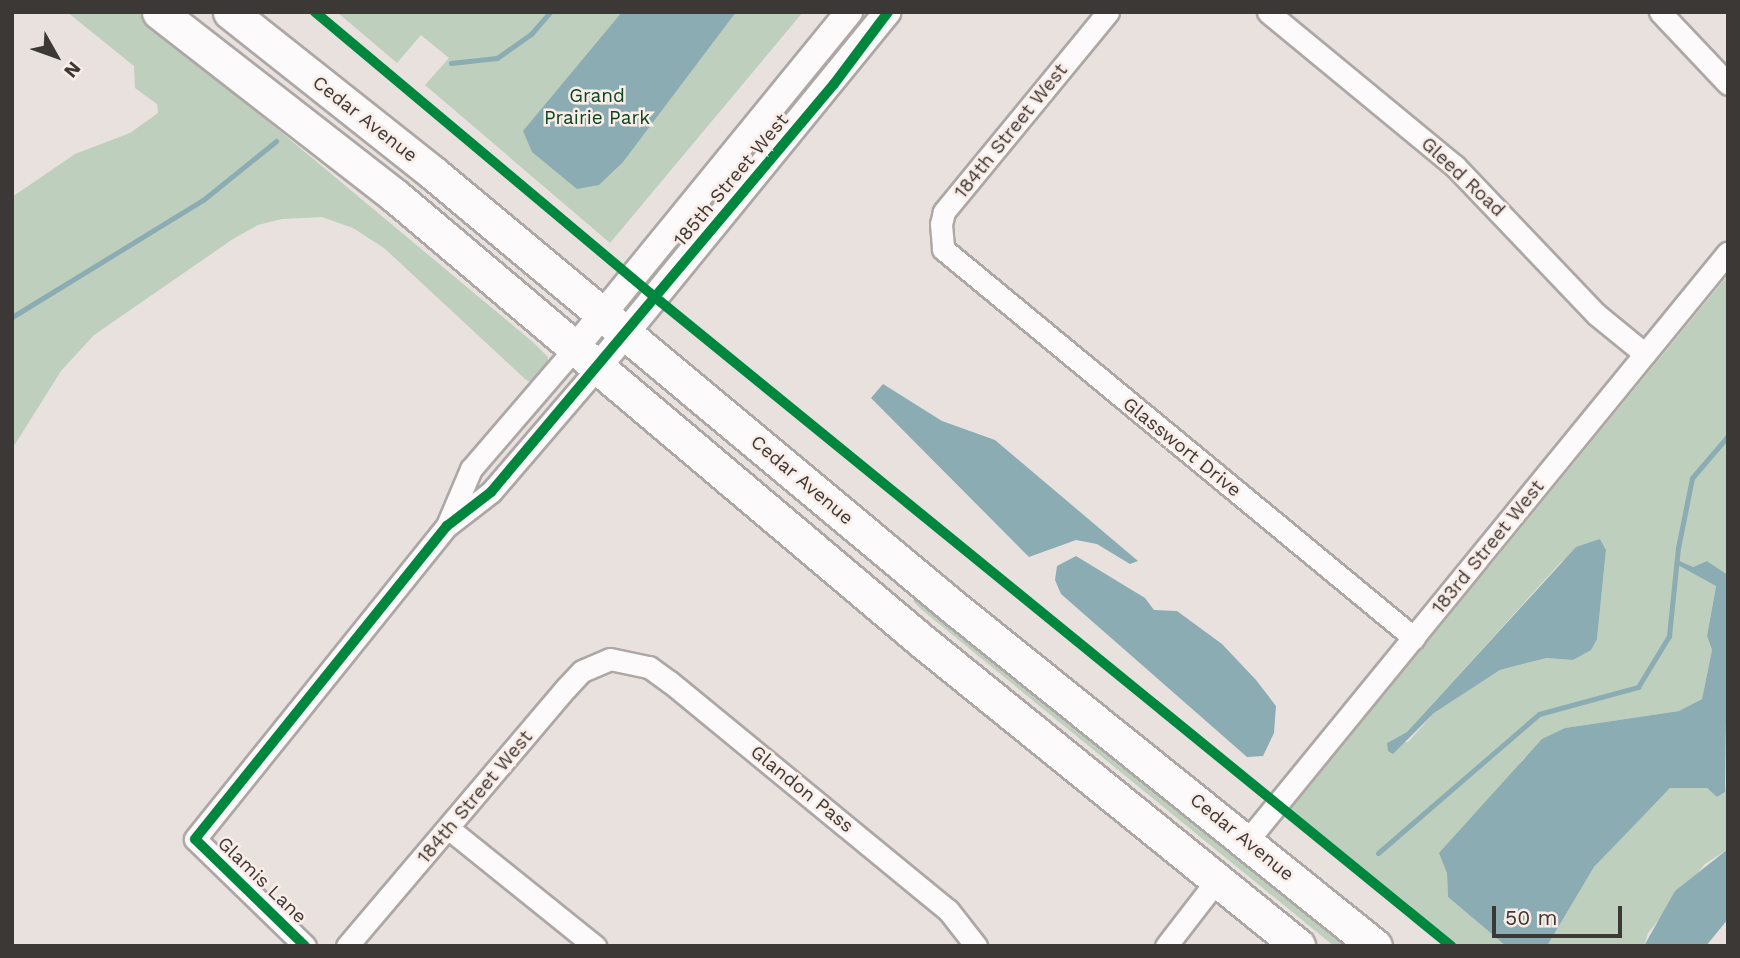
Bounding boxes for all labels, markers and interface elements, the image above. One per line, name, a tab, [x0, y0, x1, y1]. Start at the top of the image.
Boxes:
north arrow	[21, 21, 91, 91]
text: N	[59, 57, 86, 83]
street label: 184th Street West	[950, 59, 1072, 203]
street label: Cedar Avenue	[308, 71, 422, 167]
park label: Grand Prairie Park	[544, 85, 650, 129]
street label: 185th Street West	[669, 109, 793, 251]
street label: Gleed Road	[1416, 132, 1510, 222]
street label: Glasswort Drive	[1118, 392, 1246, 502]
street label: Cedar Avenue	[746, 430, 858, 530]
street label: 183rd Street West	[1427, 475, 1549, 619]
street label: 184th Street West	[413, 726, 537, 868]
street label: Glandon Pass	[746, 740, 858, 838]
street label: Cedar Avenue	[1185, 788, 1299, 886]
street label: Glamis Lane	[213, 832, 311, 928]
scale bar	[1495, 892, 1624, 936]
text: 50 m	[1505, 905, 1557, 930]

